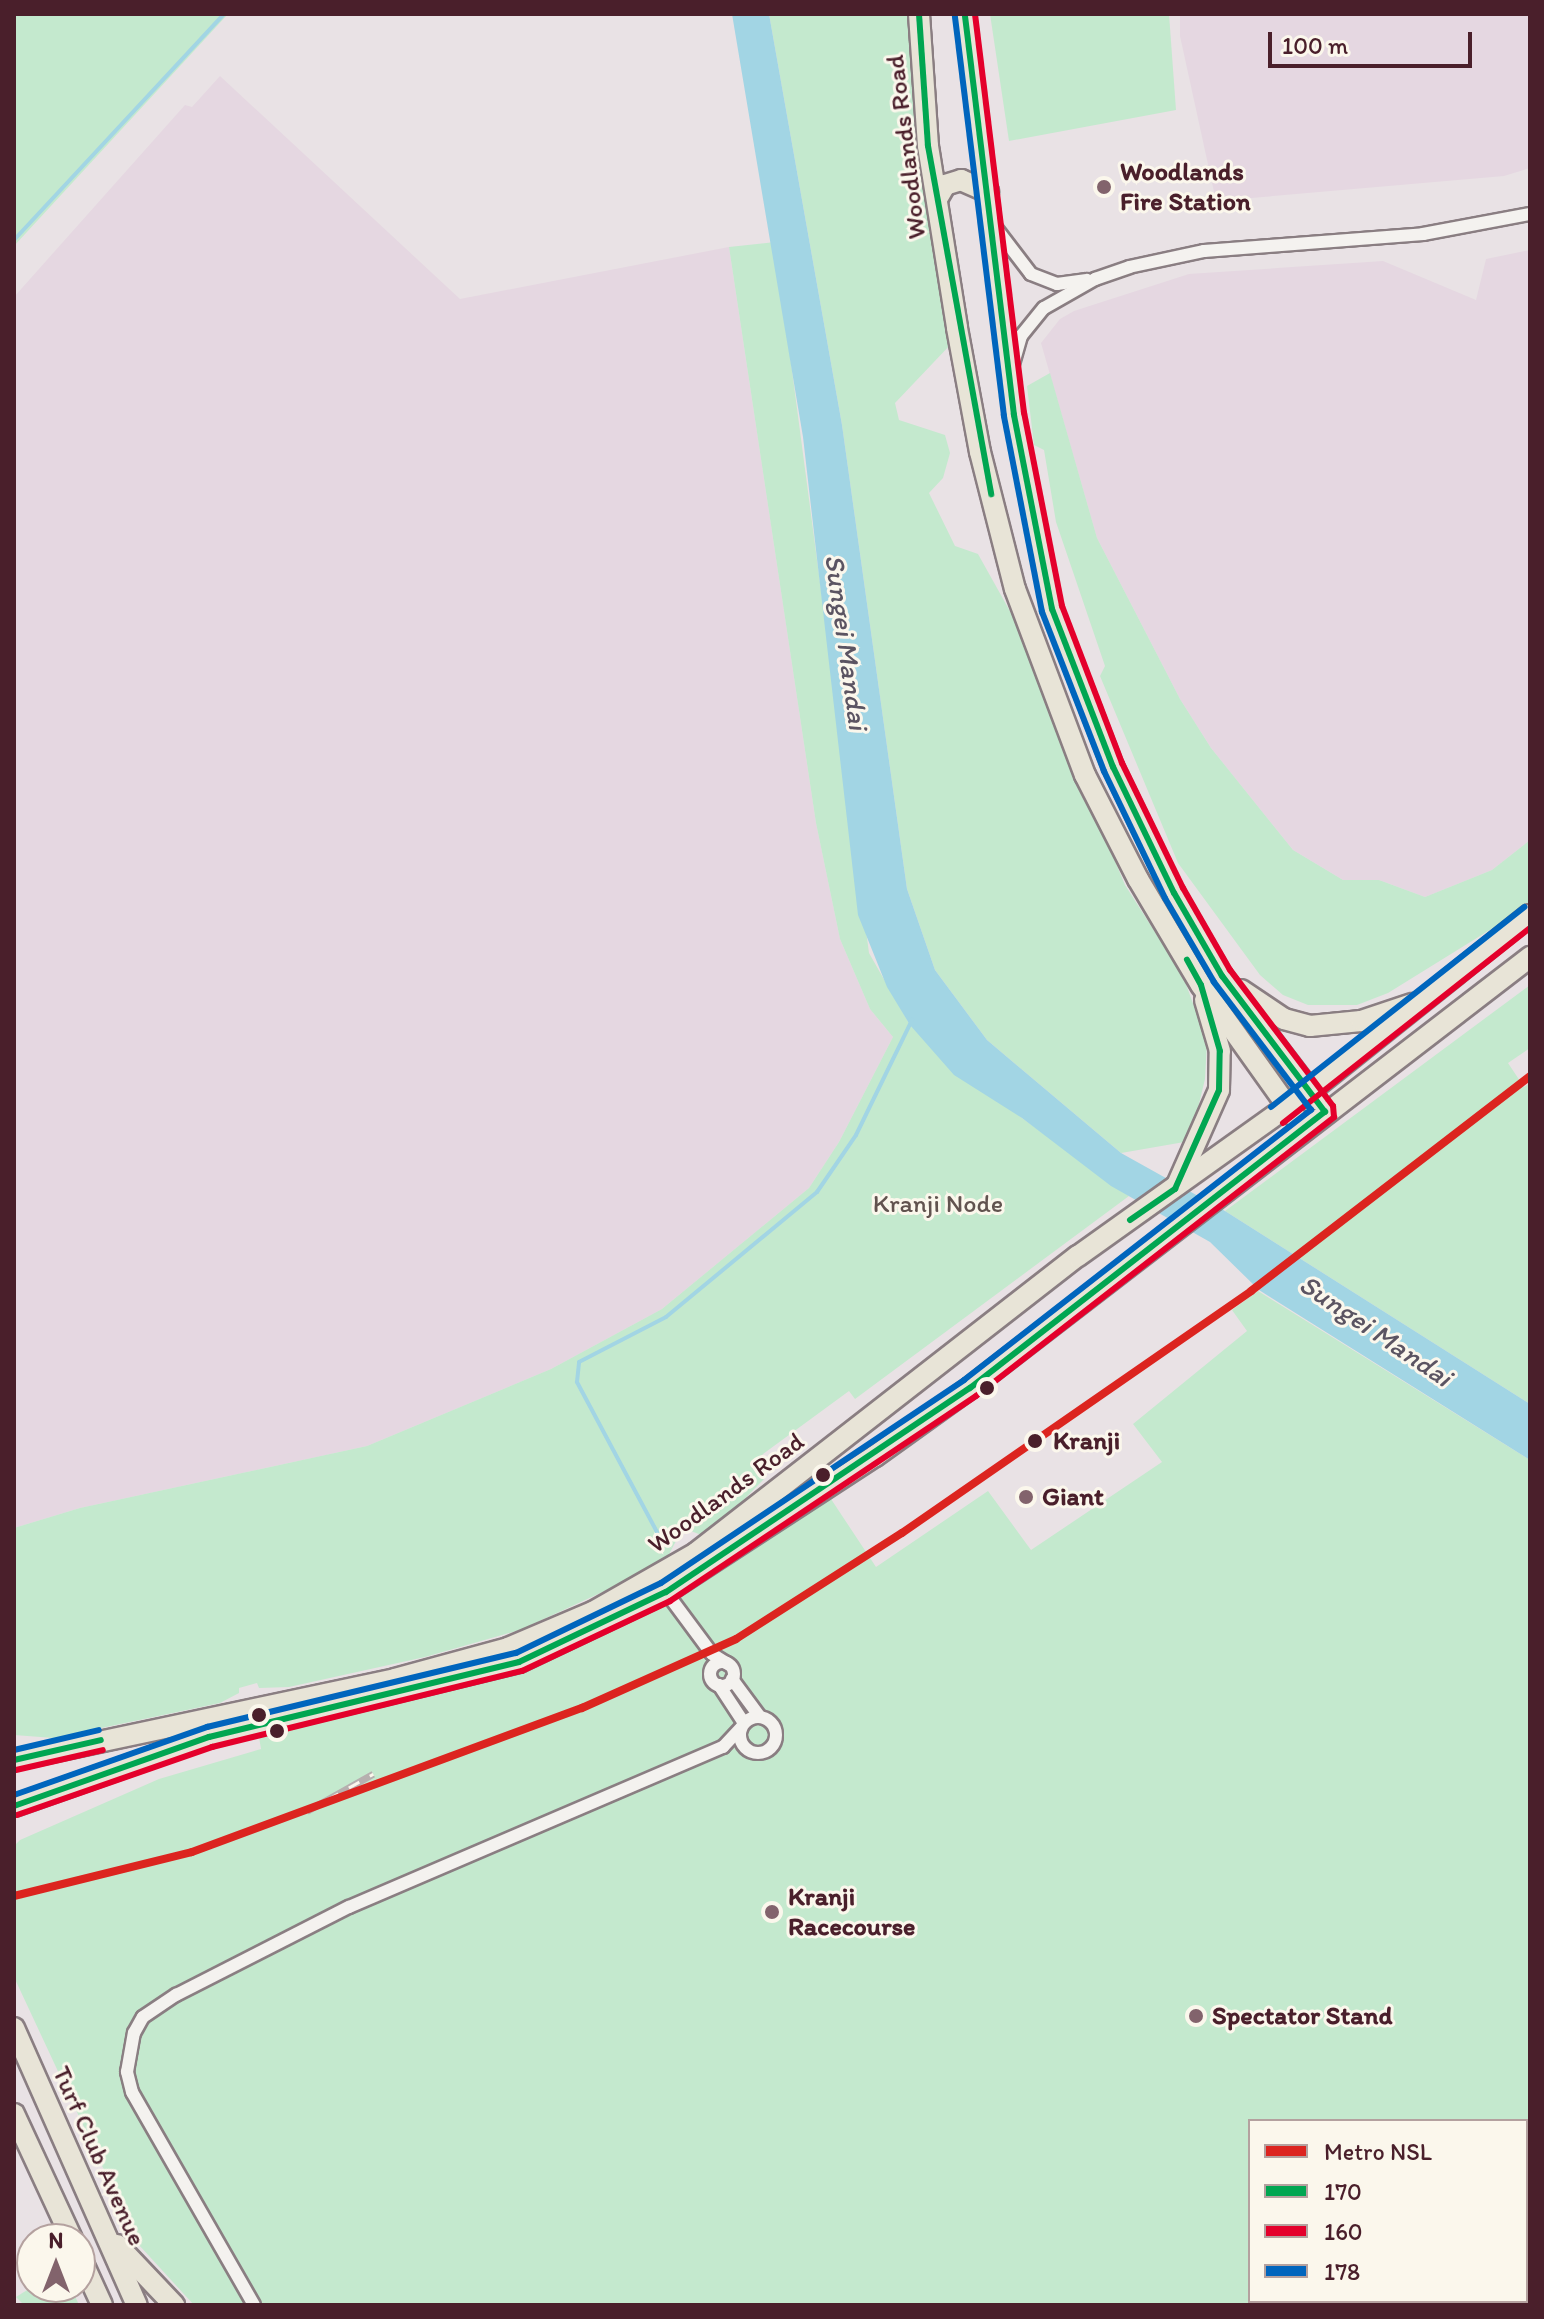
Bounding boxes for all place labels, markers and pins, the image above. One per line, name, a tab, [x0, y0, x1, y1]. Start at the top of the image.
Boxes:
place label: Woodlands Fire Station	[1120, 156, 1251, 218]
marker: Woodlands Fire Station	[1095, 178, 1113, 196]
unlabelled marker	[979, 1380, 995, 1396]
place label: Kranji	[1053, 1425, 1120, 1457]
marker: Kranji	[1024, 1430, 1046, 1452]
unlabelled marker	[815, 1467, 831, 1483]
place label: Giant	[1042, 1481, 1104, 1513]
marker: Giant	[1017, 1488, 1035, 1506]
unlabelled marker	[251, 1707, 267, 1723]
unlabelled marker	[269, 1723, 285, 1739]
place label: Kranji Racecourse	[788, 1881, 915, 1942]
marker: Kranji Racecourse	[763, 1903, 781, 1921]
place label: Spectator Stand	[1212, 2000, 1392, 2032]
marker: Spectator Stand	[1187, 2007, 1205, 2025]

